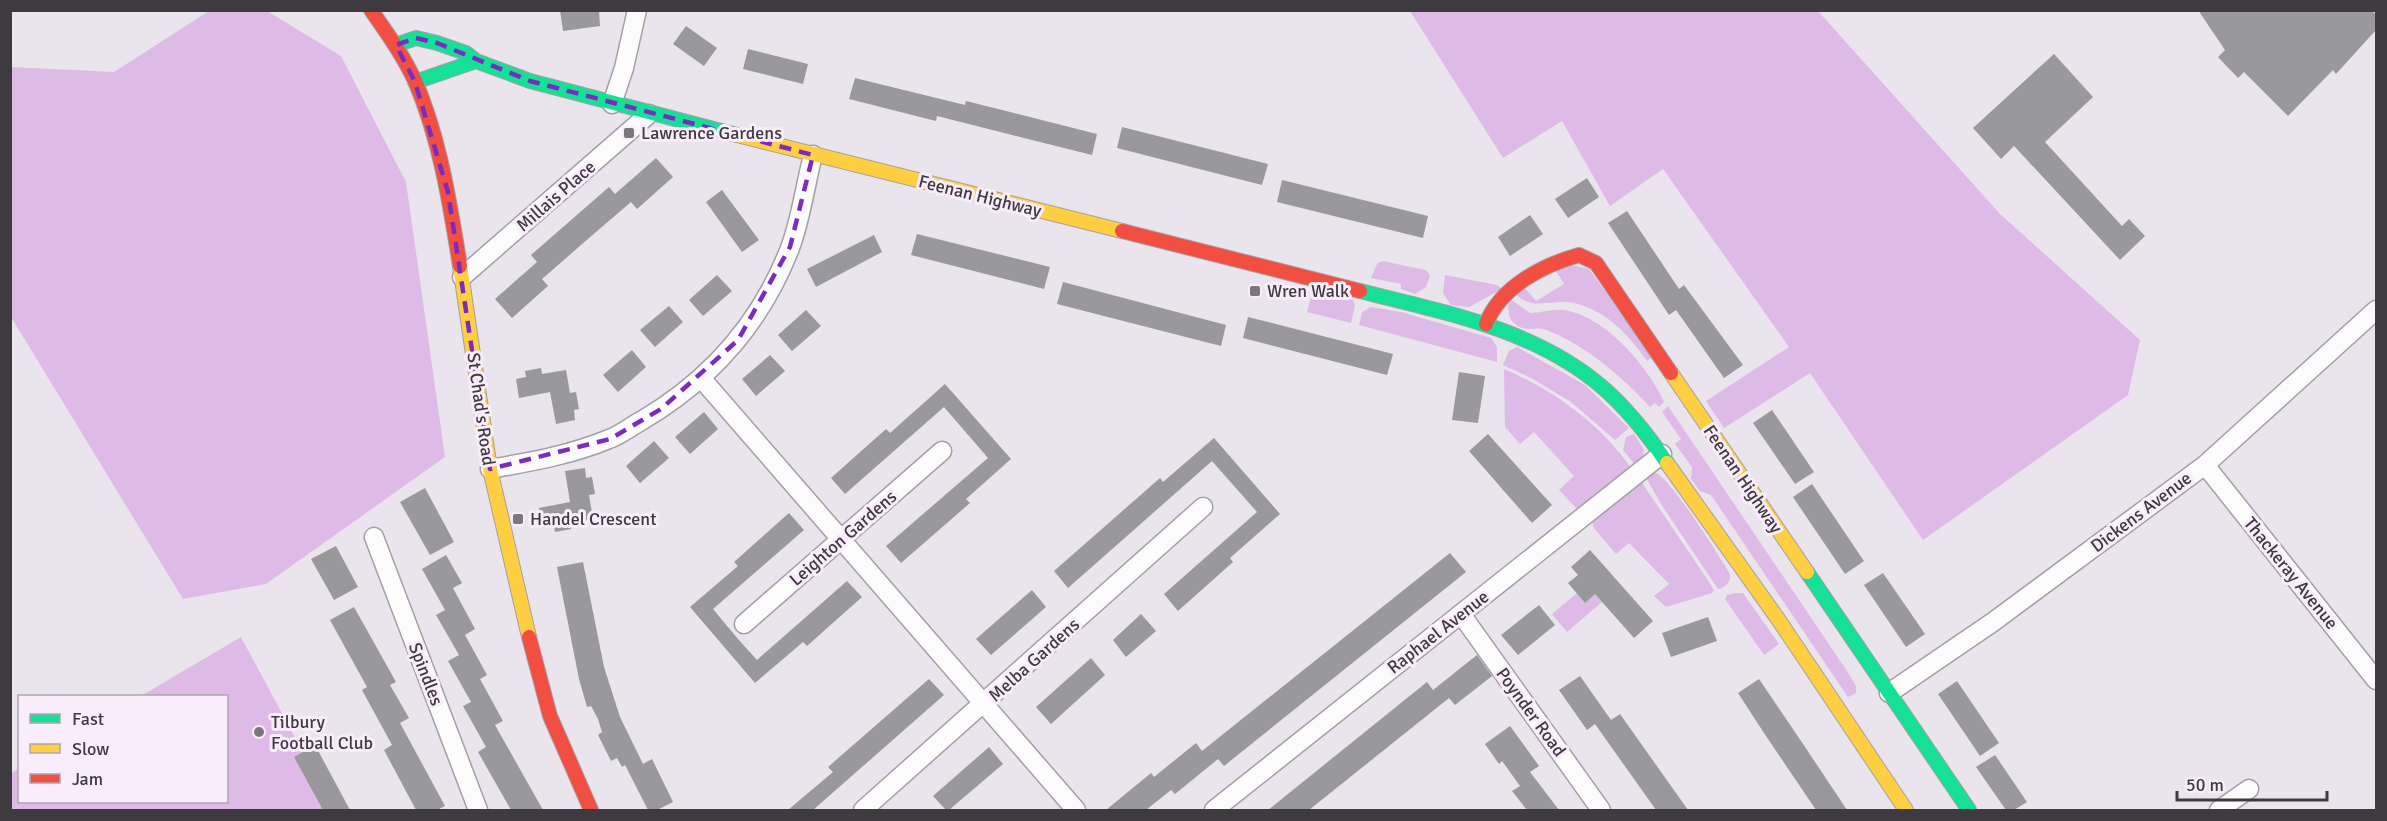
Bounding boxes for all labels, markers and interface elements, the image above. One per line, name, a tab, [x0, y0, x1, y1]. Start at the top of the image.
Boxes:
place label: Lawrence Gardens	[641, 122, 782, 144]
marker: Lawrence Gardens	[622, 126, 636, 140]
street label: Millais Place	[512, 156, 600, 236]
street label: Feenan Highway	[916, 170, 1044, 222]
place label: Wren Walk	[1267, 280, 1349, 302]
marker: Wren Walk	[1248, 284, 1262, 298]
street label: St Chad's Road	[462, 351, 500, 467]
street label: Feenan Highway	[1699, 421, 1788, 538]
street label: Dickens Avenue	[2086, 467, 2196, 557]
street label: Leighton Gardens	[785, 485, 901, 591]
place label: Handel Crescent	[530, 508, 656, 530]
marker: Handel Crescent	[511, 512, 525, 526]
street label: Thackeray Avenue	[2239, 512, 2343, 634]
street label: Raphael Avenue	[1383, 586, 1493, 678]
street label: Melba Gardens	[984, 613, 1084, 707]
street label: Spindles	[404, 639, 448, 709]
street label: Poynder Road	[1491, 663, 1571, 761]
legend	[18, 695, 228, 803]
text: Fast	[72, 708, 104, 730]
place label: Tilbury Football Club	[271, 711, 373, 754]
marker: Tilbury Football Club	[252, 725, 266, 739]
text: Slow	[72, 738, 109, 760]
scale bar	[2177, 764, 2327, 802]
text: Jam	[72, 768, 103, 790]
text: 50 m	[2186, 774, 2224, 796]

